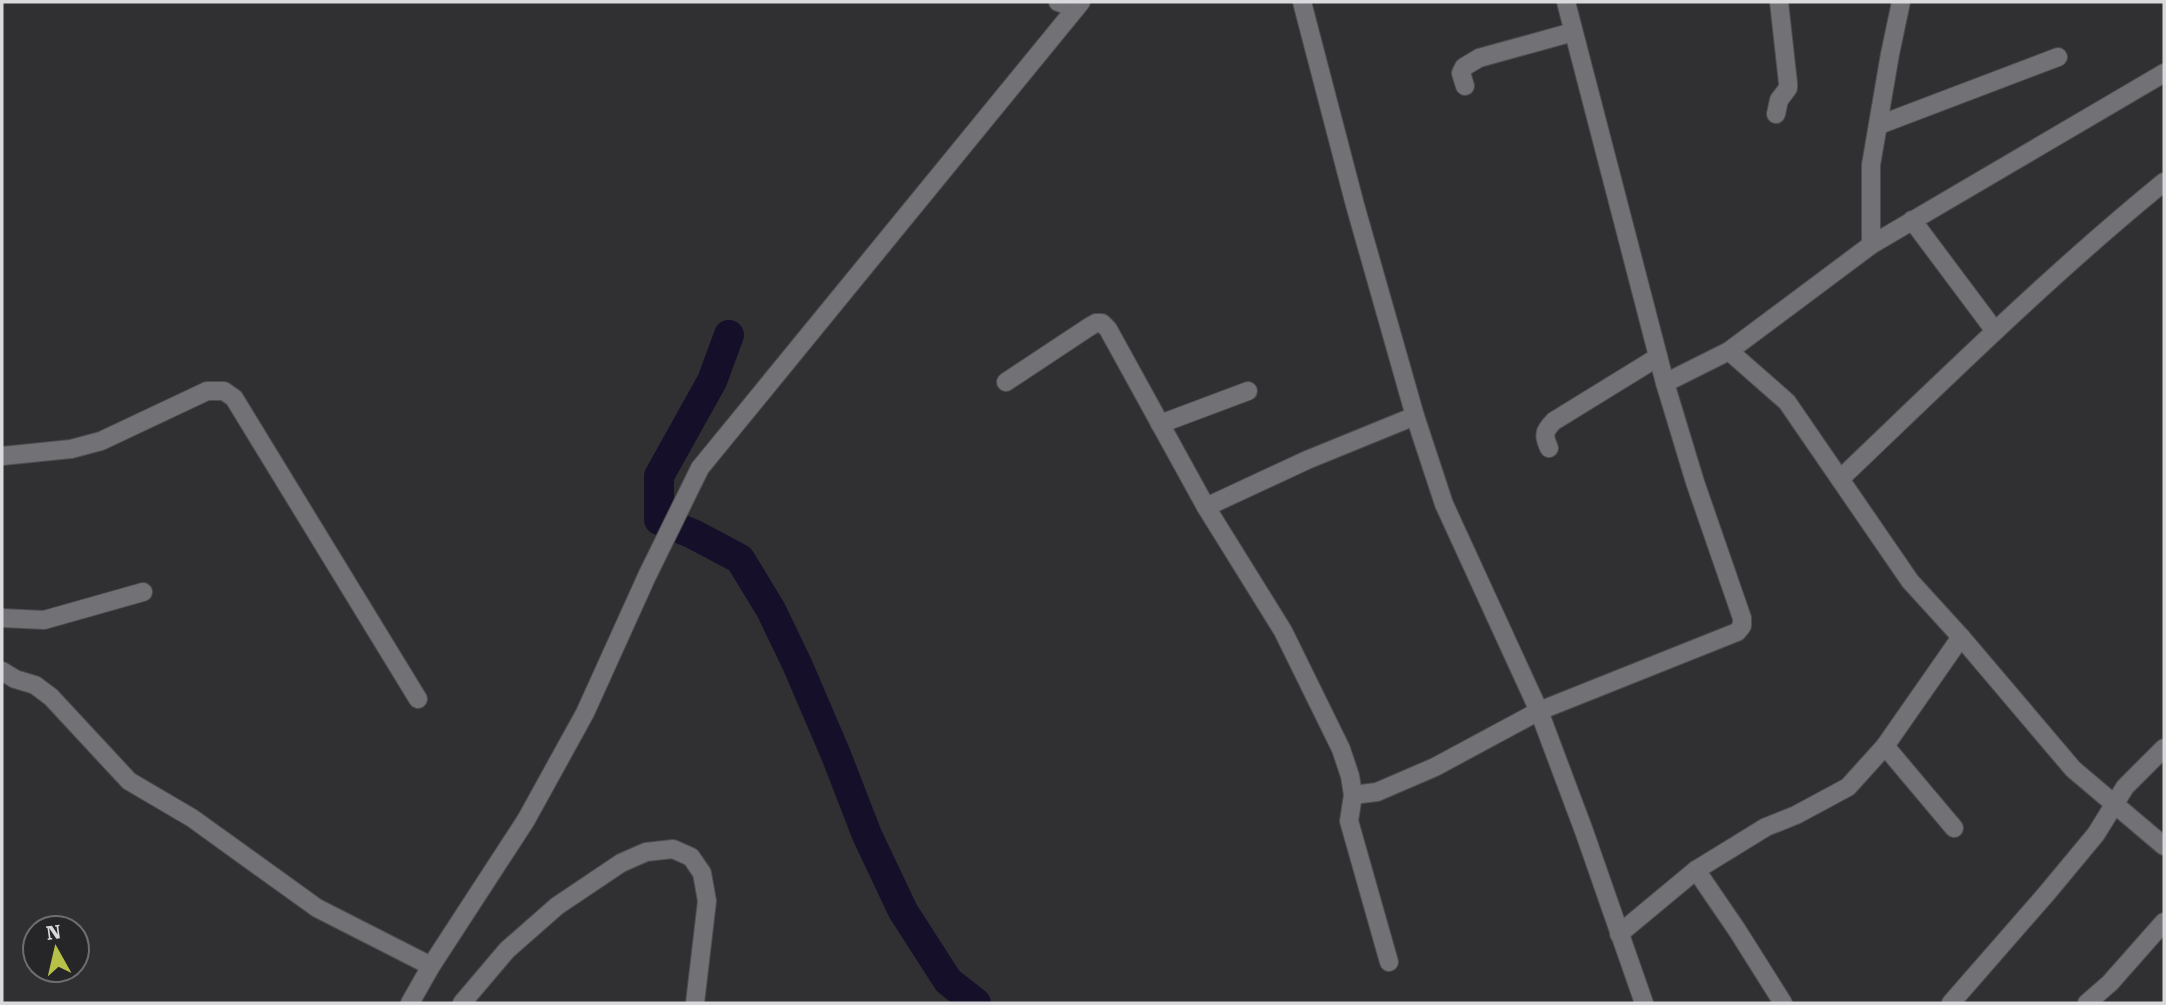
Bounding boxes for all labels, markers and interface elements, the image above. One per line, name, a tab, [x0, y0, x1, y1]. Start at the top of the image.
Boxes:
north arrow	[21, 914, 91, 984]
text: N	[45, 920, 63, 945]

